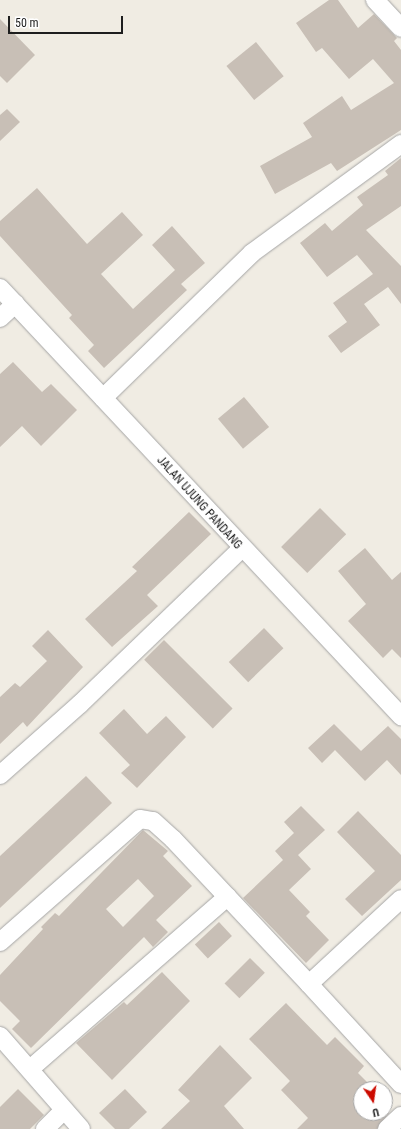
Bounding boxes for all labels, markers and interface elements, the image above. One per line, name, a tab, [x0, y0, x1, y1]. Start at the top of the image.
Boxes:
scale bar	[10, 8, 125, 34]
text: 50 m	[15, 16, 39, 30]
street label: JALAN UJUNG PANDANG	[153, 453, 245, 553]
north arrow	[353, 1081, 393, 1121]
text: U	[371, 1105, 380, 1119]

